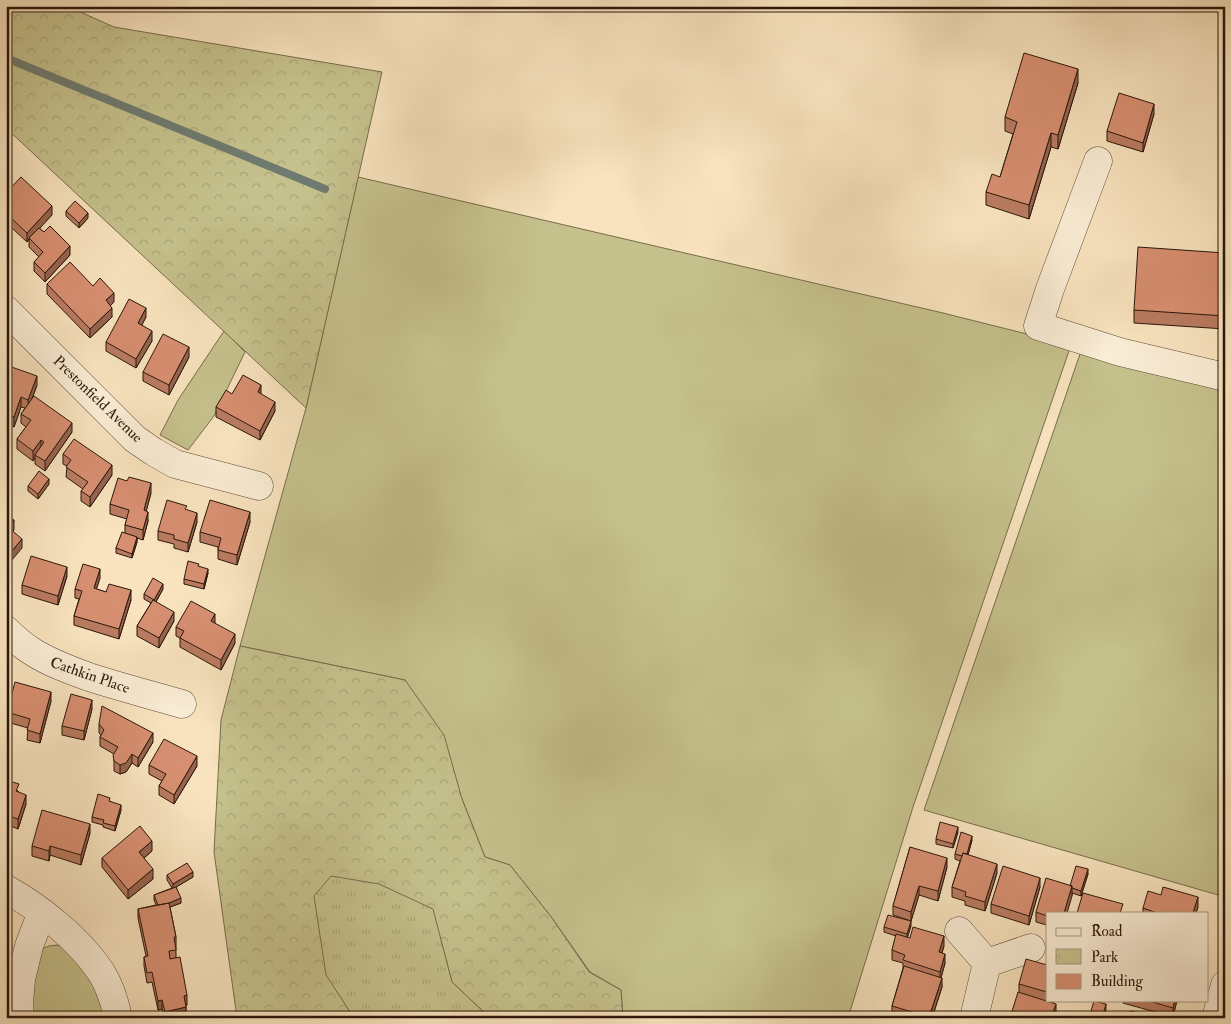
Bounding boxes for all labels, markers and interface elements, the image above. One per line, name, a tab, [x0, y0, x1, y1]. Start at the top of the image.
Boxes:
street label: Prestonfield Avenue	[49, 352, 147, 447]
street label: Cathkin Place	[48, 653, 132, 698]
legend	[1046, 912, 1208, 1002]
text: Road	[1091, 922, 1123, 941]
text: Park	[1091, 948, 1118, 967]
text: Building	[1091, 972, 1143, 991]

